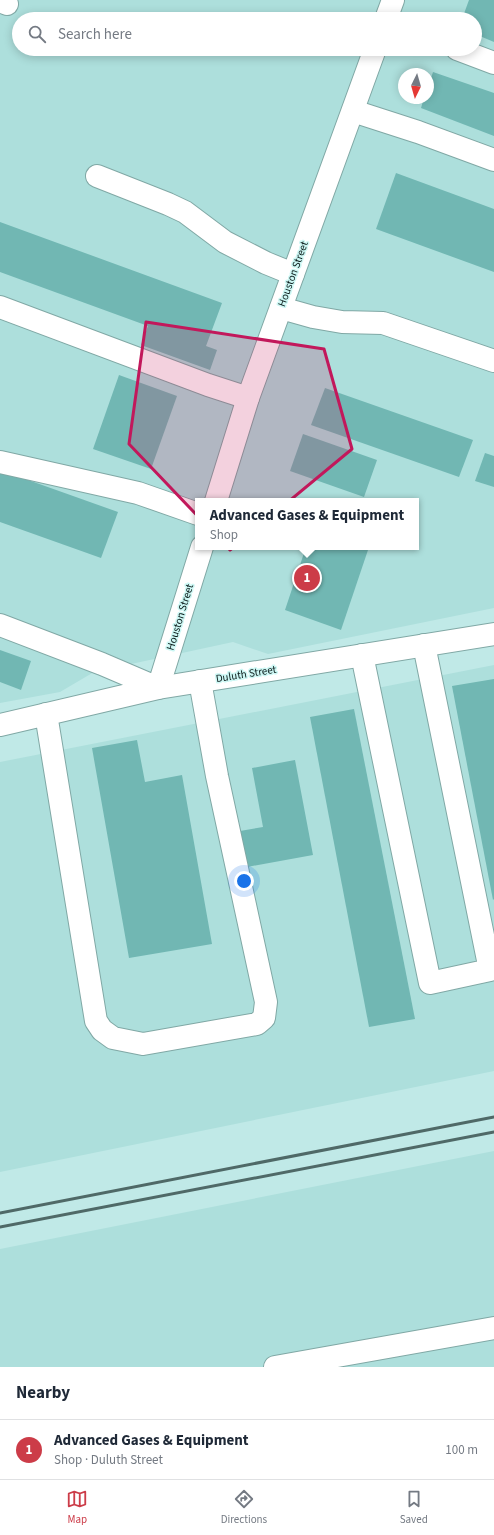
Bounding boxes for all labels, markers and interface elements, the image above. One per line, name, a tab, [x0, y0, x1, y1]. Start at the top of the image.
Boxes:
search box	[12, 12, 482, 56]
icon: search	[26, 23, 48, 45]
text: Search here	[58, 24, 132, 45]
north arrow	[398, 68, 434, 104]
street label: Houston Street	[274, 239, 312, 309]
popup	[195, 498, 419, 550]
text: Advanced Gases & Equipment	[210, 505, 404, 526]
text: Shop	[210, 526, 238, 544]
pin: 1	[294, 563, 320, 593]
street label: Houston Street	[163, 582, 197, 652]
street label: Duluth Street	[215, 662, 278, 686]
your location	[234, 871, 254, 891]
text: Nearby	[16, 1381, 70, 1405]
text: Advanced Gases & Equipment	[54, 1430, 249, 1451]
text: 1	[26, 1441, 32, 1459]
text: 100 m	[445, 1441, 478, 1459]
text: Shop · Duluth Street	[54, 1451, 163, 1469]
tab: Map	[66, 1488, 88, 1527]
tab: Directions	[221, 1488, 267, 1527]
tab: Saved	[400, 1488, 428, 1527]

